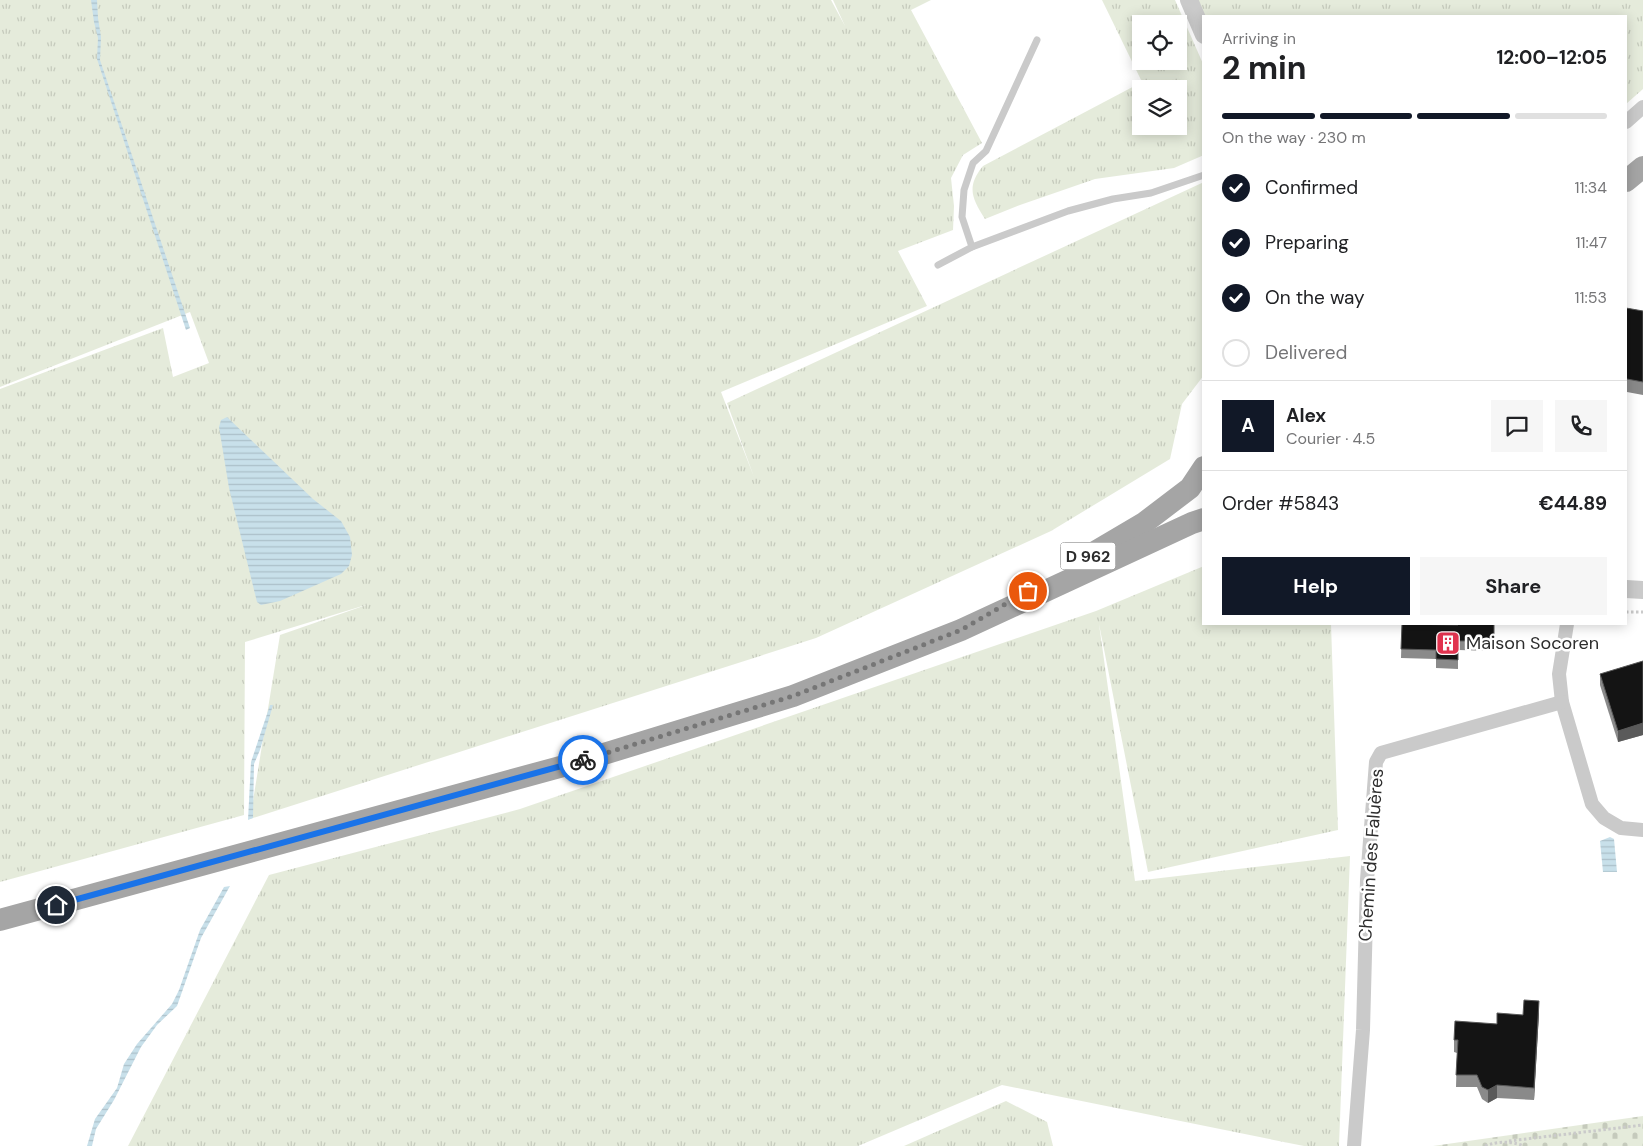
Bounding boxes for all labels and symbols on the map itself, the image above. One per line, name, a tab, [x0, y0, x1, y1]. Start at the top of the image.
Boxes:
road number: D 962	[1060, 542, 1116, 570]
pin	[1007, 570, 1049, 612]
building icon: Maison Socoren	[1435, 630, 1461, 656]
place label: Maison Socoren	[1466, 631, 1599, 655]
courier	[558, 735, 608, 785]
street label: Chemin des Faluères	[1353, 768, 1389, 942]
pin	[35, 884, 77, 926]

